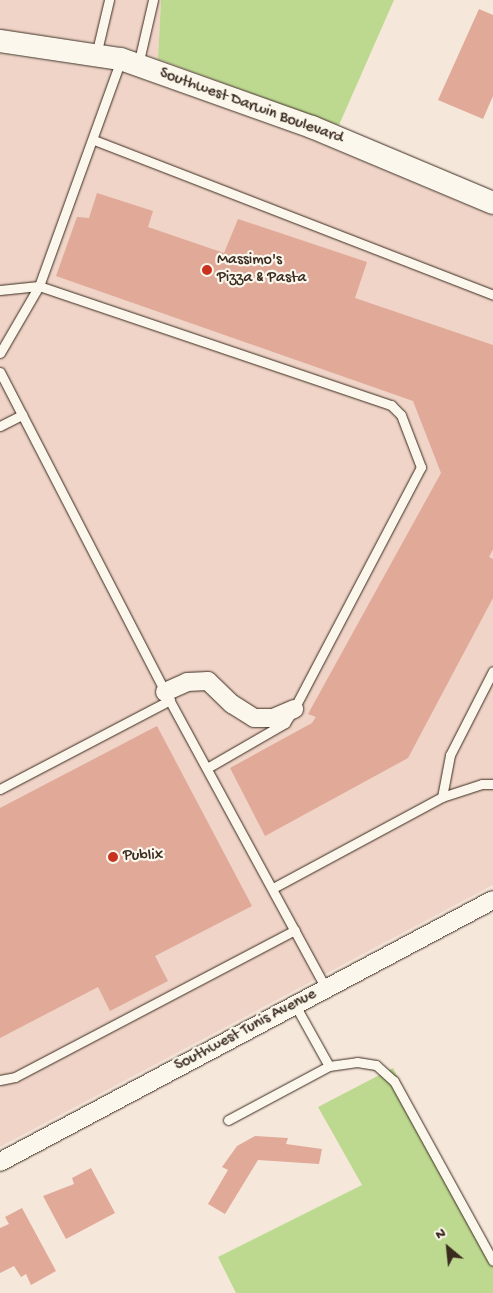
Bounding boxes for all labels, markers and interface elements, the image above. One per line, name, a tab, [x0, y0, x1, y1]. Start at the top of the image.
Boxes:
street label: Southwest Darwin Boulevard	[156, 65, 346, 149]
place label: Massimo's Pizza & Pasta	[217, 251, 306, 289]
marker: Massimo's Pizza & Pasta	[201, 264, 213, 276]
place label: Publix	[123, 847, 163, 867]
marker: Publix	[107, 851, 119, 863]
street label: Southwest Tunis Avenue	[172, 985, 320, 1077]
north arrow	[423, 1223, 473, 1273]
text: N	[433, 1225, 449, 1244]

